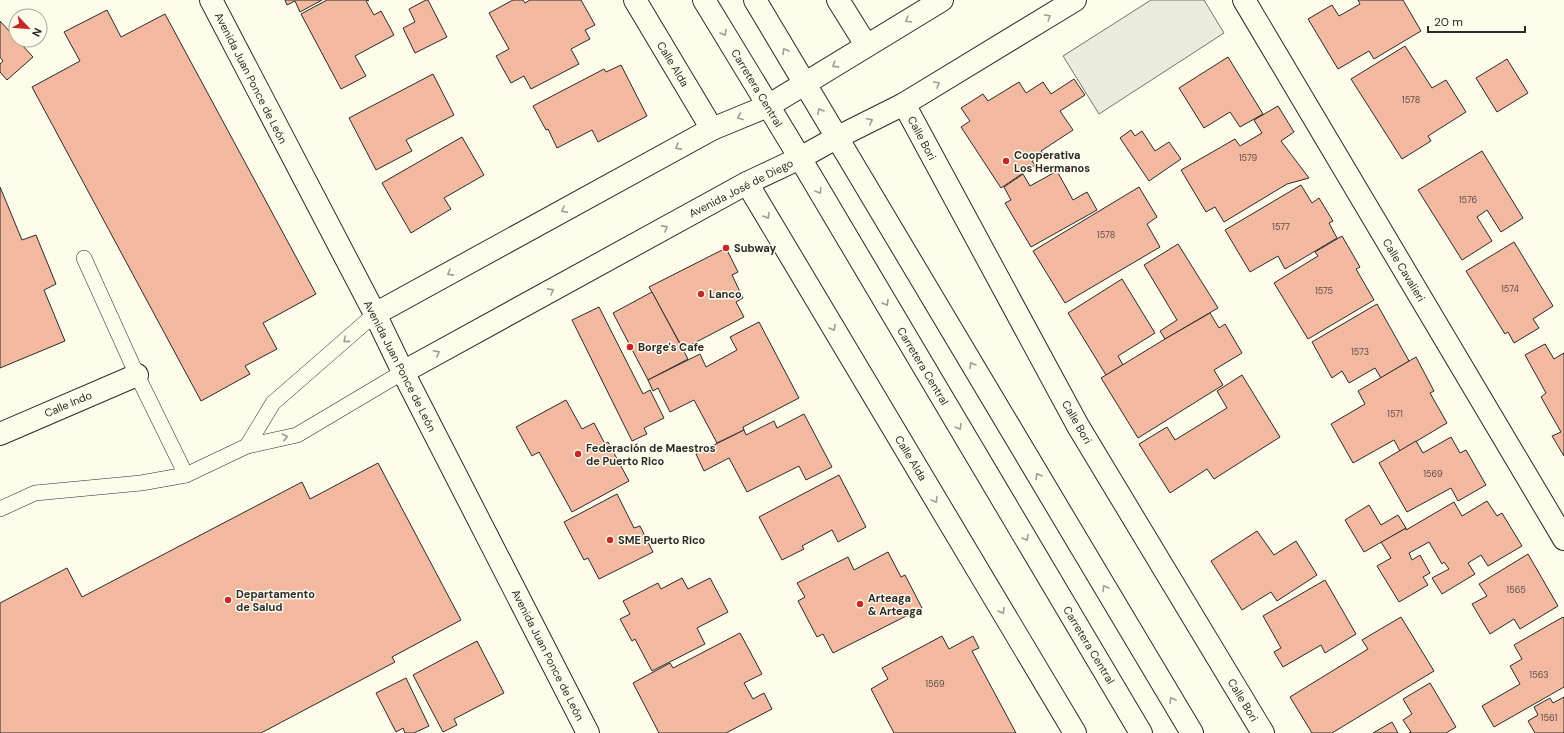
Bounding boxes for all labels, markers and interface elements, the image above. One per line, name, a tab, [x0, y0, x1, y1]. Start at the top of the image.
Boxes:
north arrow	[8, 8, 48, 48]
scale bar	[1428, 8, 1525, 34]
street label: Avenida Juan Ponce de León	[212, 10, 290, 146]
one-way arrow	[1044, 14, 1051, 21]
text: 20 m	[1434, 14, 1463, 30]
one-way arrow	[905, 15, 912, 22]
text: N	[29, 26, 45, 39]
one-way arrow	[720, 29, 727, 36]
street label: Calle Alda	[654, 39, 692, 89]
street label: Carretera Central	[728, 46, 786, 130]
one-way arrow	[782, 48, 789, 55]
one-way arrow	[832, 60, 839, 67]
one-way arrow	[933, 81, 940, 89]
house number: 1578	[1402, 94, 1420, 106]
one-way arrow	[818, 108, 825, 115]
one-way arrow	[736, 112, 744, 120]
street label: Calle Bori	[905, 114, 939, 162]
one-way arrow	[865, 118, 873, 126]
one-way arrow	[675, 143, 682, 150]
place label: Cooperativa Los Hermanos	[1014, 148, 1090, 175]
house number: 1579	[1239, 152, 1258, 164]
street label: Avenida José de Diego	[687, 156, 795, 220]
marker: Cooperativa Los Hermanos	[1001, 156, 1011, 166]
one-way arrow	[815, 187, 822, 194]
house number: 1576	[1459, 194, 1478, 206]
one-way arrow	[561, 206, 568, 213]
one-way arrow	[762, 212, 769, 219]
house number: 1577	[1272, 221, 1290, 233]
one-way arrow	[661, 225, 668, 232]
house number: 1578	[1097, 229, 1115, 241]
street label: Calle Cavalieri	[1380, 236, 1428, 304]
place label: Subway	[734, 241, 776, 255]
marker: Subway	[721, 243, 731, 253]
one-way arrow	[447, 268, 454, 276]
house number: 1574	[1501, 283, 1519, 295]
house number: 1575	[1315, 285, 1333, 297]
place label: Lanco	[709, 287, 742, 301]
one-way arrow	[547, 288, 554, 295]
marker: Lanco	[696, 289, 706, 299]
street label: Avenida Juan Ponce de León	[361, 298, 439, 434]
one-way arrow	[881, 299, 888, 306]
one-way arrow	[829, 324, 836, 331]
street label: Carretera Central	[894, 324, 952, 408]
one-way arrow	[343, 335, 350, 342]
place label: Borge's Cafe	[638, 340, 704, 354]
marker: Borge's Cafe	[625, 342, 635, 352]
house number: 1573	[1351, 346, 1369, 358]
one-way arrow	[433, 351, 440, 358]
one-way arrow	[969, 362, 976, 369]
street label: Calle Indo	[42, 388, 94, 420]
street label: Calle Bori	[1059, 398, 1095, 446]
house number: 1571	[1387, 408, 1403, 420]
one-way arrow	[955, 423, 962, 430]
street label: Calle Alda	[892, 433, 930, 483]
one-way arrow	[282, 434, 288, 442]
place label: Federación de Maestros de Puerto Rico	[586, 441, 716, 468]
marker: Federación de Maestros de Puerto Rico	[573, 449, 583, 459]
house number: 1569	[1423, 468, 1443, 480]
one-way arrow	[1036, 473, 1043, 480]
one-way arrow	[931, 496, 938, 503]
place label: SME Puerto Rico	[618, 533, 706, 547]
one-way arrow	[1021, 534, 1028, 541]
marker: SME Puerto Rico	[605, 535, 615, 545]
house number: 1565	[1506, 584, 1526, 596]
one-way arrow	[1102, 585, 1110, 592]
place label: Departamento de Salud	[236, 587, 315, 614]
street label: Avenida Juan Ponce de León	[509, 587, 587, 723]
place label: Arteaga & Arteaga	[868, 591, 922, 618]
marker: Departamento de Salud	[223, 595, 233, 605]
marker: Arteaga & Arteaga	[855, 599, 865, 609]
street label: Carretera Central	[1060, 603, 1118, 687]
one-way arrow	[997, 607, 1005, 614]
house number: 1563	[1529, 669, 1549, 681]
street label: Calle Bori	[1225, 676, 1261, 724]
house number: 1569	[925, 678, 945, 690]
one-way arrow	[1169, 697, 1176, 704]
house number: 1561	[1541, 712, 1558, 724]

